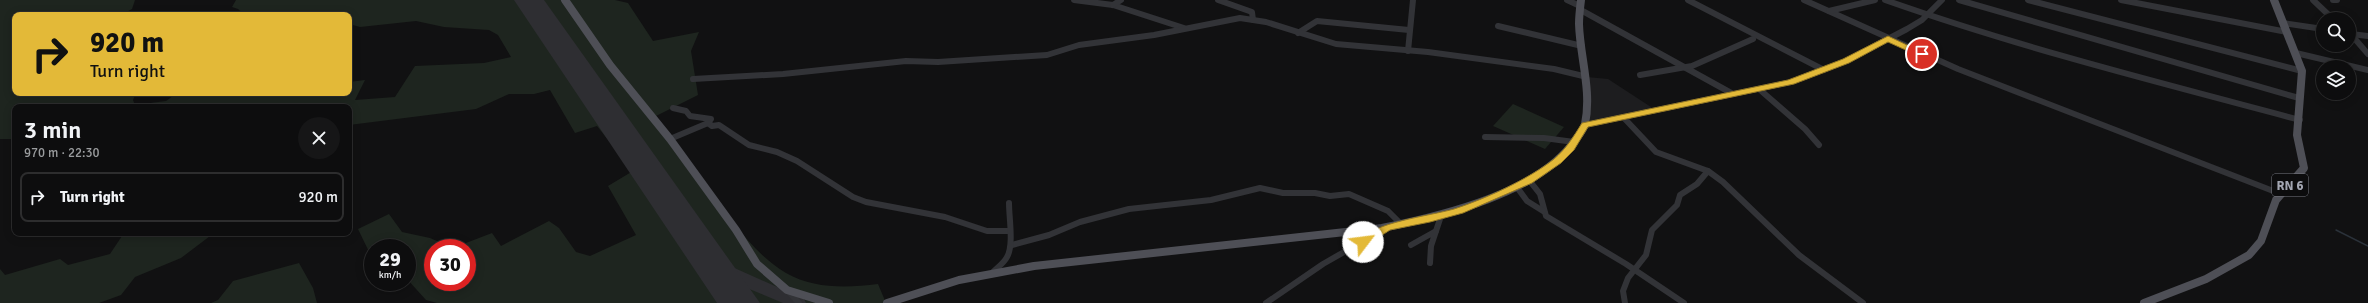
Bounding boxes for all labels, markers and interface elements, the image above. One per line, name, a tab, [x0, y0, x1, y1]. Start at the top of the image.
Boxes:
map controls	[2316, 12, 2356, 100]
button: search	[2316, 12, 2356, 52]
text: 920 m	[90, 26, 164, 60]
icon: right	[24, 28, 76, 80]
pin	[1905, 37, 1939, 71]
icon: arrive	[1911, 43, 1933, 65]
text: Turn right	[90, 60, 165, 82]
button: layers	[2316, 60, 2356, 100]
text: 3 min	[24, 115, 81, 145]
button: close	[298, 117, 340, 159]
text: 970 m · 22:30	[24, 145, 100, 161]
road number: RN 6	[2272, 174, 2308, 196]
icon: right	[26, 186, 48, 208]
text: Turn right	[60, 188, 125, 206]
text: 920 m	[298, 188, 338, 206]
position arrow	[1342, 221, 1384, 263]
speed limit sign: 30	[424, 239, 476, 291]
text: 29	[379, 247, 401, 272]
text: km/h	[379, 269, 401, 281]

